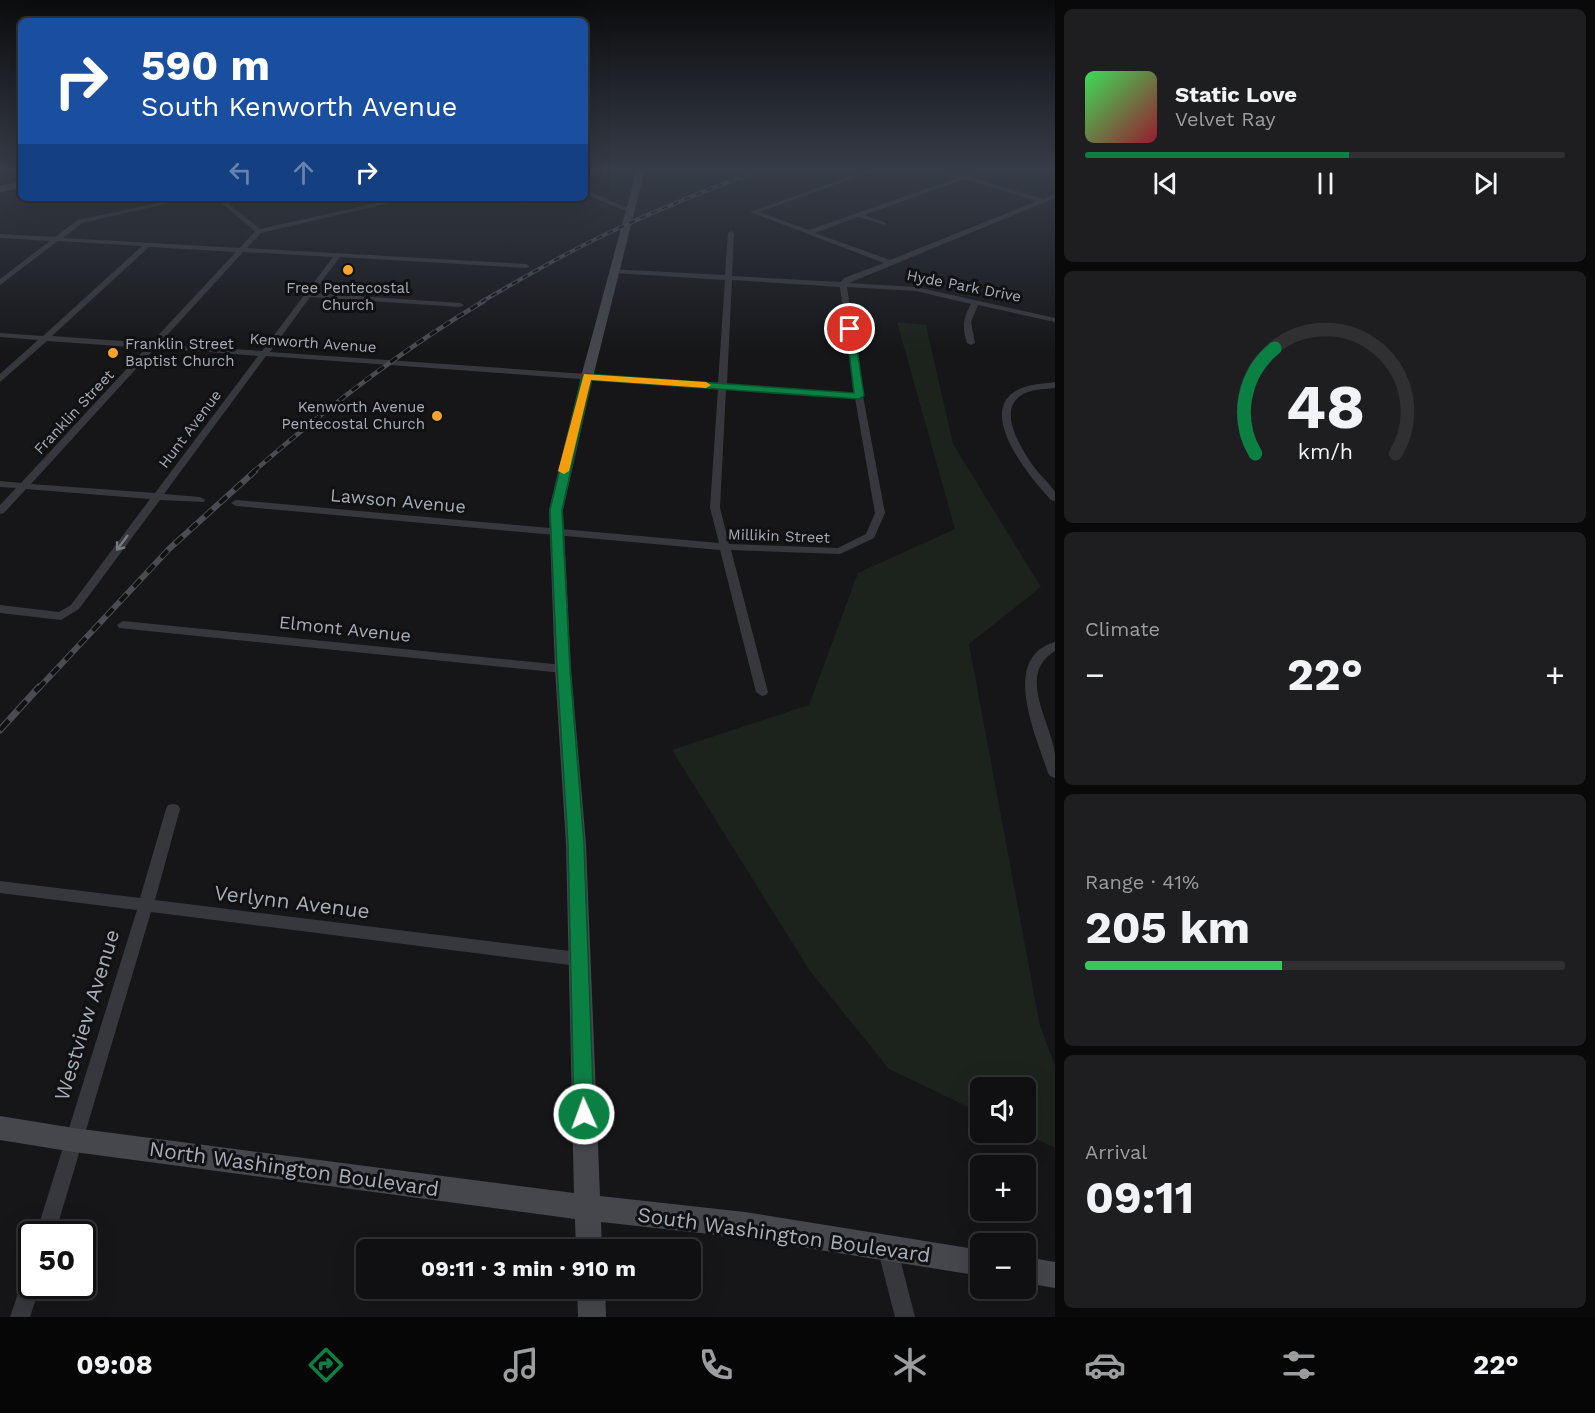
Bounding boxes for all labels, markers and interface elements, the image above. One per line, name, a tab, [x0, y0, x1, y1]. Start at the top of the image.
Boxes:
text: 590 m	[141, 41, 270, 90]
icon: right	[42, 42, 120, 120]
text: Static Love	[1175, 82, 1297, 107]
text: South Kenworth Avenue	[141, 91, 457, 123]
text: Velvet Ray	[1175, 107, 1276, 131]
icon: left	[224, 156, 257, 189]
icon: ahead	[287, 156, 320, 189]
icon: right	[350, 156, 383, 189]
icon: previous	[1149, 167, 1182, 200]
icon: pause	[1309, 167, 1342, 200]
icon: next	[1469, 167, 1502, 200]
marker: Free Pentecostal Church	[341, 263, 355, 277]
street label: Hyde Park Drive	[905, 266, 1023, 306]
place label: Free Pentecostal Church	[286, 279, 410, 314]
pin	[824, 303, 875, 354]
icon: arrive	[833, 312, 866, 345]
street label: Kenworth Avenue	[249, 330, 377, 356]
place label: Franklin Street Baptist Church	[125, 335, 235, 370]
marker: Franklin Street Baptist Church	[106, 346, 120, 360]
street label: Franklin Street	[30, 366, 118, 458]
text: 48	[1285, 370, 1365, 443]
street label: Hunt Avenue	[155, 386, 225, 472]
place label: Kenworth Avenue Pentecostal Church	[282, 398, 425, 433]
marker: Kenworth Avenue Pentecostal Church	[430, 409, 444, 423]
text: km/h	[1297, 439, 1353, 464]
street label: Lawson Avenue	[329, 484, 467, 517]
street label: Millikin Street	[728, 525, 831, 547]
one-way arrow	[116, 535, 129, 551]
street label: Elmont Avenue	[278, 611, 412, 646]
text: Climate	[1085, 617, 1160, 641]
text: 22°	[1287, 648, 1363, 701]
text: −	[1085, 655, 1105, 694]
text: +	[1545, 655, 1565, 694]
text: Range · 41%	[1085, 870, 1199, 894]
street label: Verlynn Avenue	[213, 880, 371, 923]
text: 205 km	[1085, 901, 1250, 954]
street label: Westview Avenue	[49, 926, 124, 1103]
map controls	[970, 1077, 1036, 1299]
button: sound	[970, 1077, 1036, 1143]
position arrow	[552, 1082, 616, 1146]
street label: North Washington Boulevard	[148, 1136, 441, 1201]
text: Arrival	[1085, 1140, 1147, 1164]
button: +	[970, 1155, 1036, 1221]
text: 09:11	[1085, 1171, 1194, 1224]
street label: South Washington Boulevard	[636, 1202, 932, 1267]
speed limit sign: 50	[18, 1221, 96, 1299]
button: −	[970, 1233, 1036, 1299]
text: 09:11 · 3 min · 910 m	[421, 1256, 636, 1281]
icon: directions	[305, 1344, 347, 1386]
icon: music	[500, 1344, 542, 1386]
icon: phone	[695, 1344, 737, 1386]
icon: climate	[889, 1344, 931, 1386]
icon: car	[1084, 1344, 1126, 1386]
icon: filters	[1278, 1344, 1320, 1386]
text: 09:08	[76, 1349, 153, 1381]
text: 22°	[1473, 1349, 1519, 1381]

